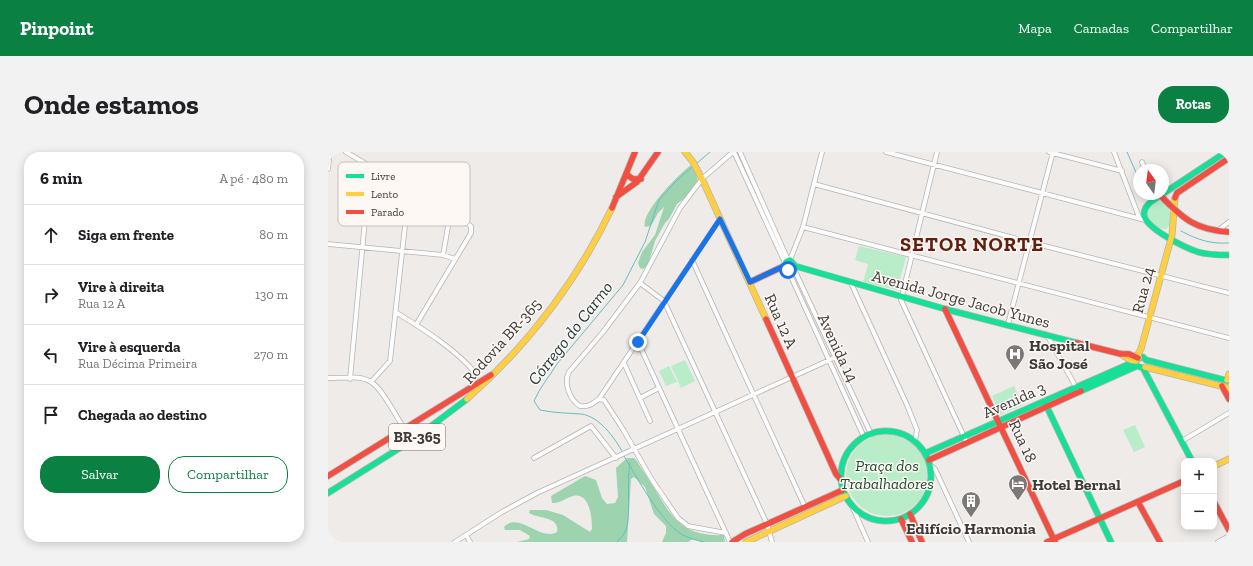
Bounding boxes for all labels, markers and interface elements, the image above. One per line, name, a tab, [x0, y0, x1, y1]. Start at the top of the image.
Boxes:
text: Pinpoint	[20, 17, 94, 40]
text: Mapa	[1018, 20, 1052, 37]
text: Camadas	[1074, 20, 1129, 37]
text: Compartilhar	[1151, 20, 1233, 37]
button: Rotas	[1158, 86, 1229, 123]
text: Onde estamos	[24, 88, 199, 121]
legend	[338, 162, 470, 226]
north arrow	[1133, 164, 1169, 200]
text: 6 min	[40, 168, 82, 188]
text: Livre	[371, 170, 395, 183]
text: A pé · 480 m	[219, 171, 288, 186]
text: Lento	[371, 188, 399, 201]
text: Parado	[371, 206, 405, 219]
icon: ahead	[40, 224, 62, 246]
text: Siga em frente	[78, 226, 174, 244]
text: 80 m	[259, 227, 288, 242]
district label: SETOR NORTE	[900, 232, 1044, 256]
route start	[779, 261, 797, 279]
street label: Rua 24	[1128, 264, 1158, 315]
street label: Avenida Jorge Jacob Yunes	[870, 266, 1052, 332]
water label: Córrego do Carmo	[523, 277, 617, 389]
text: Vire à direita	[78, 278, 164, 296]
icon: right	[40, 284, 62, 306]
text: 130 m	[255, 287, 288, 302]
street label: Rua 12 A	[760, 291, 802, 352]
street label: Rodovia BR-365	[459, 295, 545, 387]
text: Rua 12 A	[78, 296, 125, 311]
street label: Avenida 14	[814, 311, 862, 386]
route end	[629, 333, 647, 351]
place label: Hospital São José	[1029, 336, 1090, 373]
text: Vire à esquerda	[78, 338, 181, 356]
hospital icon: Hospital São José	[1004, 343, 1026, 371]
icon: left	[40, 344, 62, 366]
text: 270 m	[254, 347, 288, 362]
text: Rua Décima Primeira	[78, 356, 197, 371]
street label: Avenida 3	[980, 378, 1048, 422]
icon: arrive	[40, 404, 62, 426]
text: Chegada ao destino	[78, 406, 207, 424]
street label: Rua 18	[1005, 417, 1041, 465]
road number: BR-365	[389, 424, 445, 450]
button: Salvar	[40, 456, 160, 493]
button: Compartilhar	[168, 456, 288, 493]
park label: Praça dos Trabalhadores	[840, 456, 934, 493]
map controls	[1181, 458, 1217, 530]
button: +	[1181, 458, 1217, 494]
hotel icon: Hotel Bernal	[1007, 473, 1029, 501]
place label: Hotel Bernal	[1032, 475, 1121, 494]
building icon: Edifício Harmonia	[960, 490, 982, 518]
button: −	[1181, 494, 1217, 530]
place label: Edifício Harmonia	[906, 519, 1036, 538]

